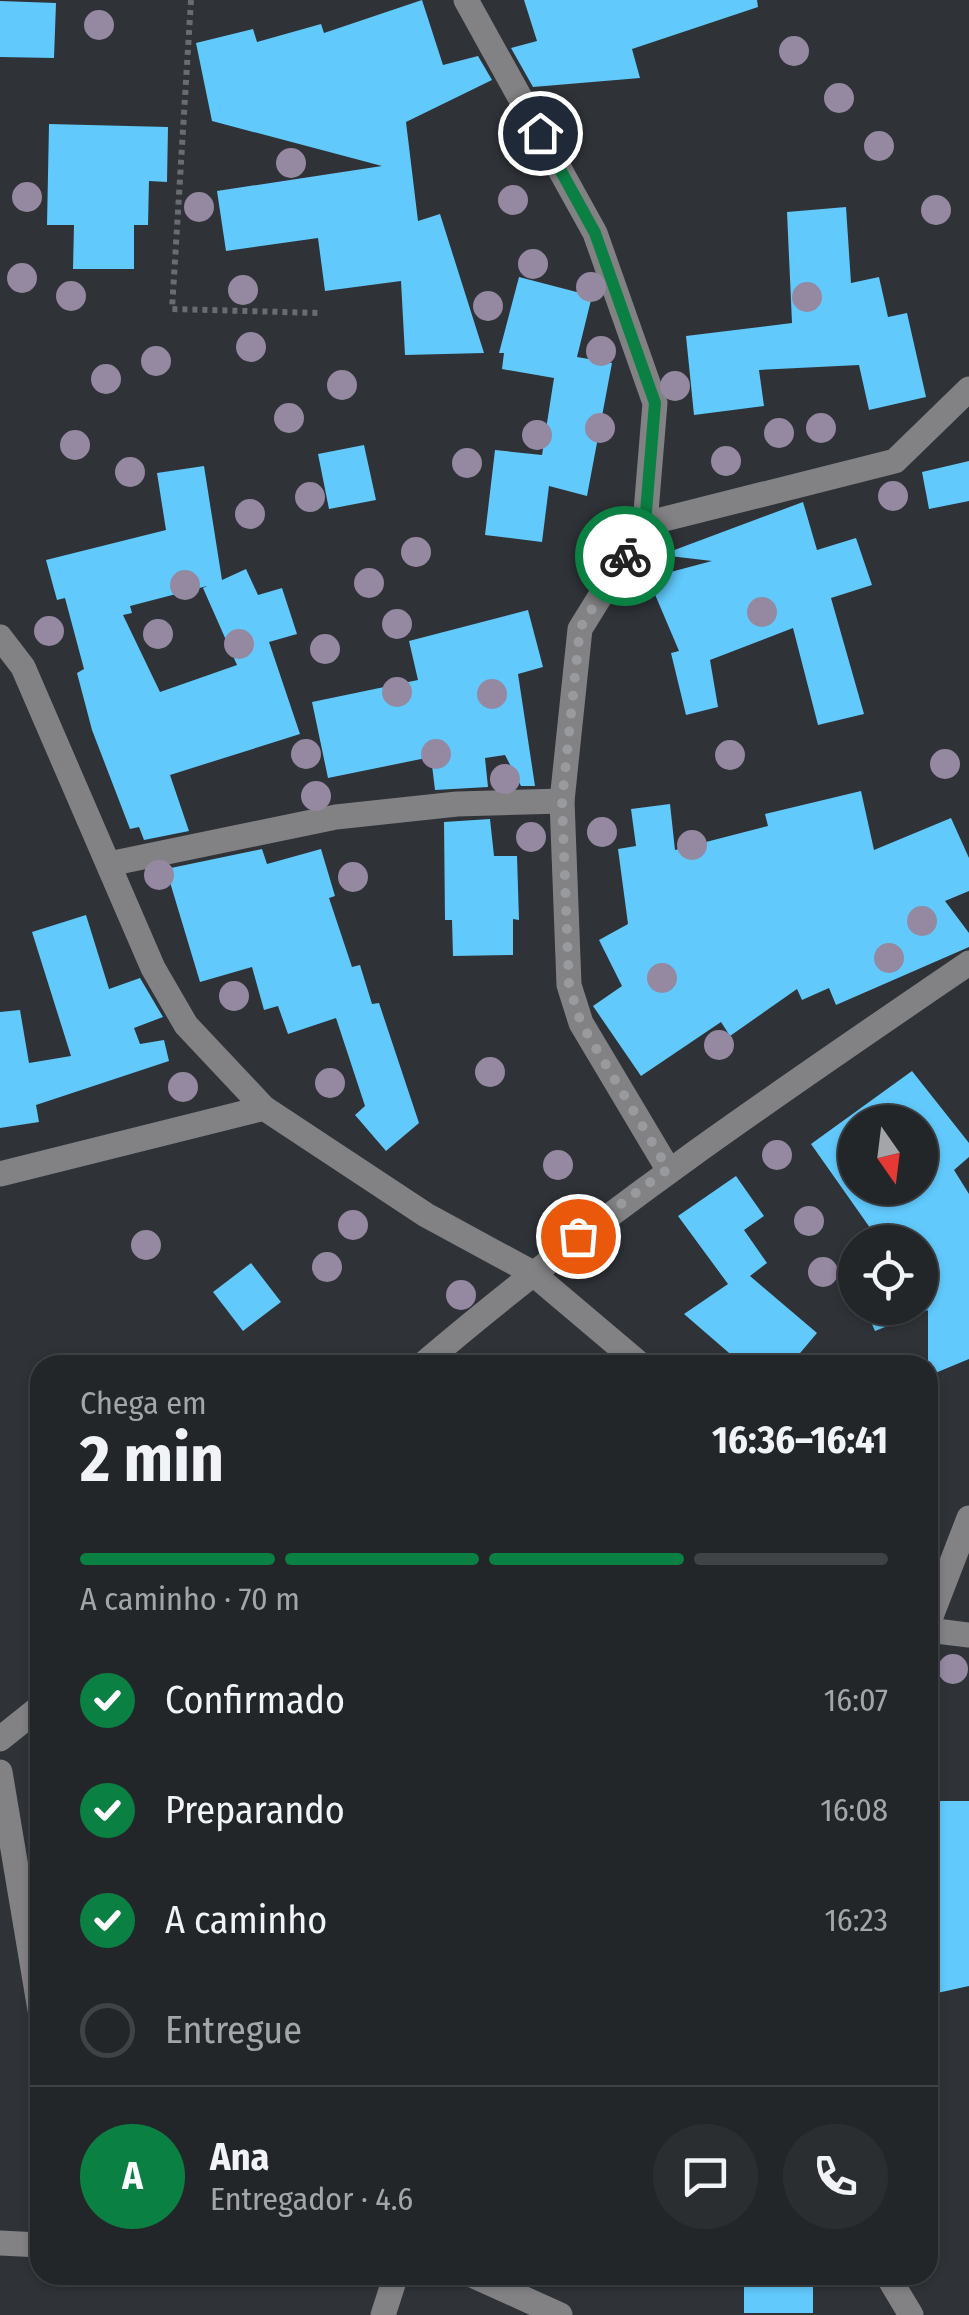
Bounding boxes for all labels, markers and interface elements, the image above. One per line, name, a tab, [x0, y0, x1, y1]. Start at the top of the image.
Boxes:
pin	[498, 91, 583, 176]
icon: home	[513, 106, 568, 161]
courier	[575, 506, 675, 606]
icon: bike	[598, 529, 653, 584]
north arrow	[838, 1105, 938, 1205]
map controls	[838, 1105, 938, 1325]
pin	[536, 1194, 621, 1279]
icon: bag	[551, 1209, 606, 1264]
button: locate	[838, 1225, 938, 1325]
text: Chega em	[80, 1384, 207, 1422]
text: 16:36–16:41	[712, 1417, 888, 1463]
text: 2 min	[80, 1420, 224, 1498]
text: A caminho · 70 m	[80, 1580, 300, 1618]
icon: check	[80, 1673, 135, 1728]
text: Confirmado	[165, 1677, 345, 1723]
text: 16:07	[824, 1681, 888, 1719]
icon: check	[80, 1783, 135, 1838]
text: Preparando	[165, 1787, 345, 1833]
text: 16:08	[820, 1791, 888, 1829]
icon: check	[80, 1893, 135, 1948]
text: A caminho	[165, 1897, 327, 1943]
text: 16:23	[824, 1901, 888, 1939]
text: Entregue	[165, 2007, 302, 2053]
button: chat	[653, 2124, 758, 2229]
button: phone	[783, 2124, 888, 2229]
text: Ana	[210, 2134, 269, 2180]
text: A	[122, 2153, 143, 2199]
text: Entregador · 4.6	[210, 2180, 413, 2218]

